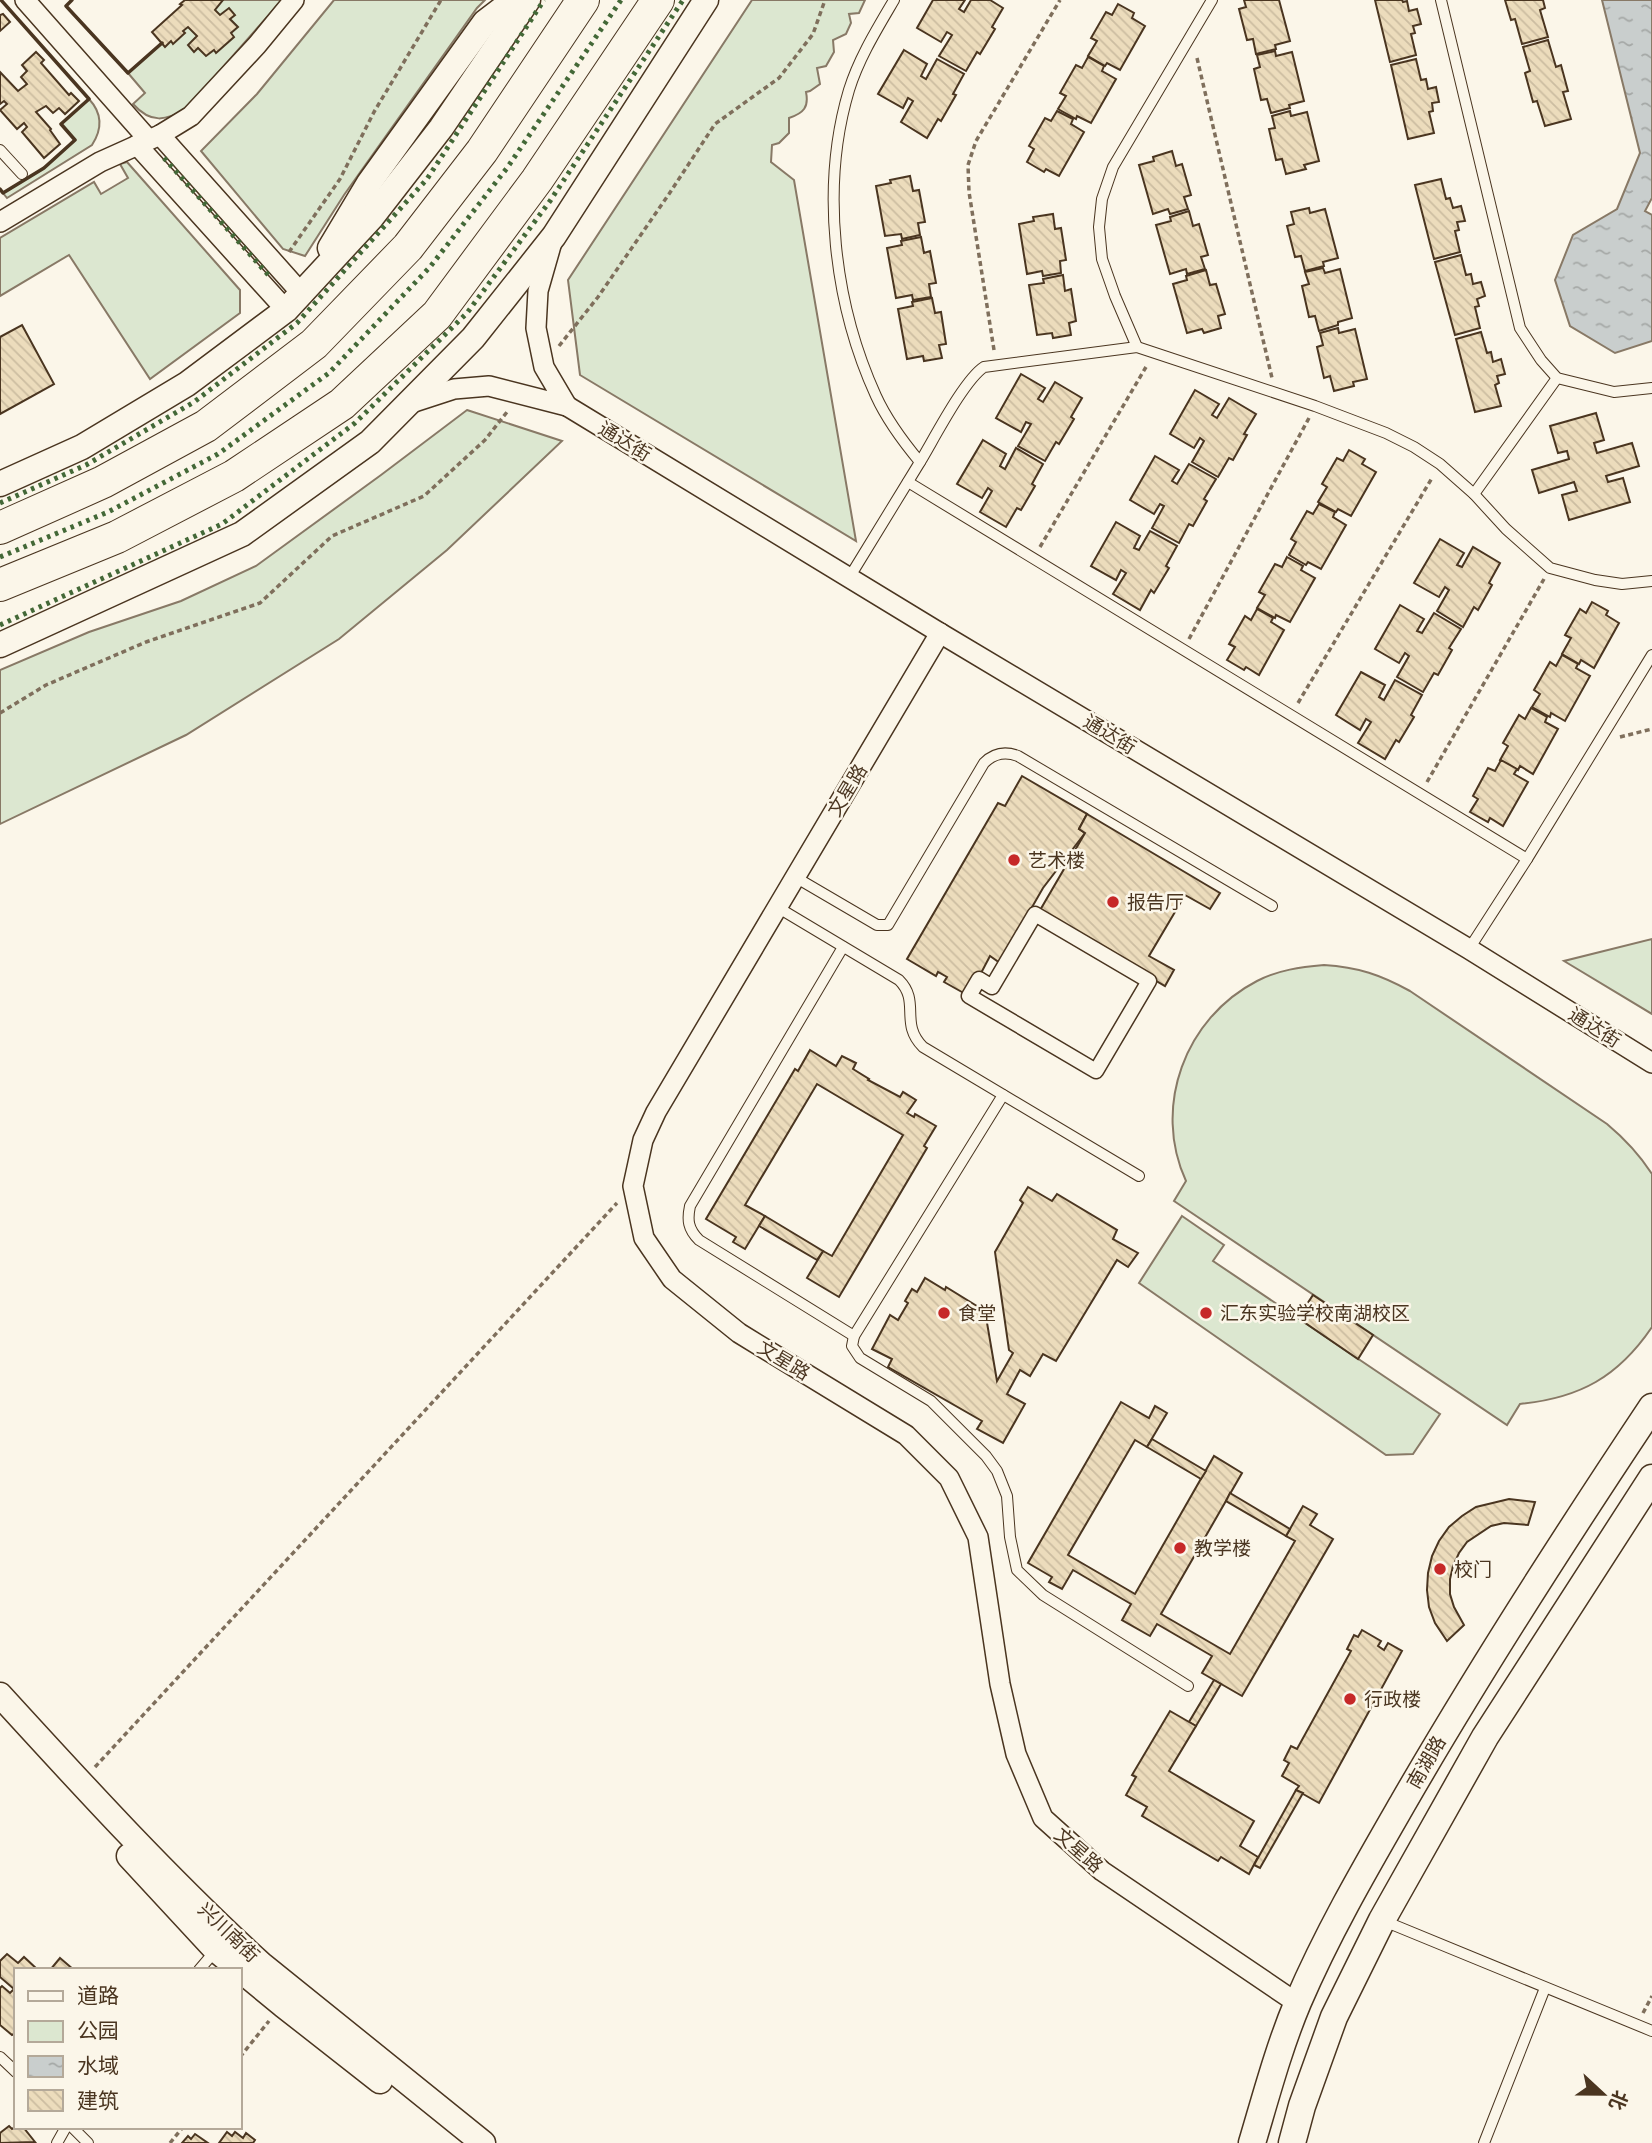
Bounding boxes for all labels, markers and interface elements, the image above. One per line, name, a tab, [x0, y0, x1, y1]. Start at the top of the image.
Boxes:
street label: 通达街	[594, 417, 655, 466]
street label: 通达街	[1079, 710, 1140, 759]
street label: 文星路	[823, 760, 872, 821]
place label: 艺术楼	[1028, 849, 1085, 872]
marker: 艺术楼	[1006, 852, 1022, 868]
place label: 报告厅	[1127, 891, 1184, 914]
marker: 报告厅	[1105, 894, 1121, 910]
street label: 通达街	[1564, 1003, 1625, 1052]
place label: 食堂	[958, 1302, 996, 1325]
place label: 汇东实验学校南湖校区	[1220, 1302, 1410, 1325]
marker: 食堂	[936, 1305, 952, 1321]
marker: 汇东实验学校南湖校区	[1198, 1305, 1214, 1321]
street label: 文星路	[753, 1336, 814, 1385]
place label: 教学楼	[1194, 1537, 1251, 1560]
marker: 教学楼	[1172, 1540, 1188, 1556]
place label: 校门	[1454, 1558, 1492, 1581]
marker: 校门	[1432, 1561, 1448, 1577]
place label: 行政楼	[1364, 1688, 1421, 1711]
marker: 行政楼	[1342, 1691, 1358, 1707]
street label: 南湖路	[1402, 1732, 1451, 1793]
street label: 文星路	[1050, 1823, 1108, 1878]
street label: 兴川南街	[193, 1898, 264, 1967]
legend	[14, 1968, 242, 2129]
text: 道路	[77, 1983, 119, 2008]
text: 公园	[77, 2018, 119, 2043]
text: 水域	[77, 2053, 119, 2078]
north arrow	[1568, 2059, 1638, 2129]
text: 北	[1604, 2087, 1633, 2113]
text: 建筑	[77, 2088, 119, 2113]

